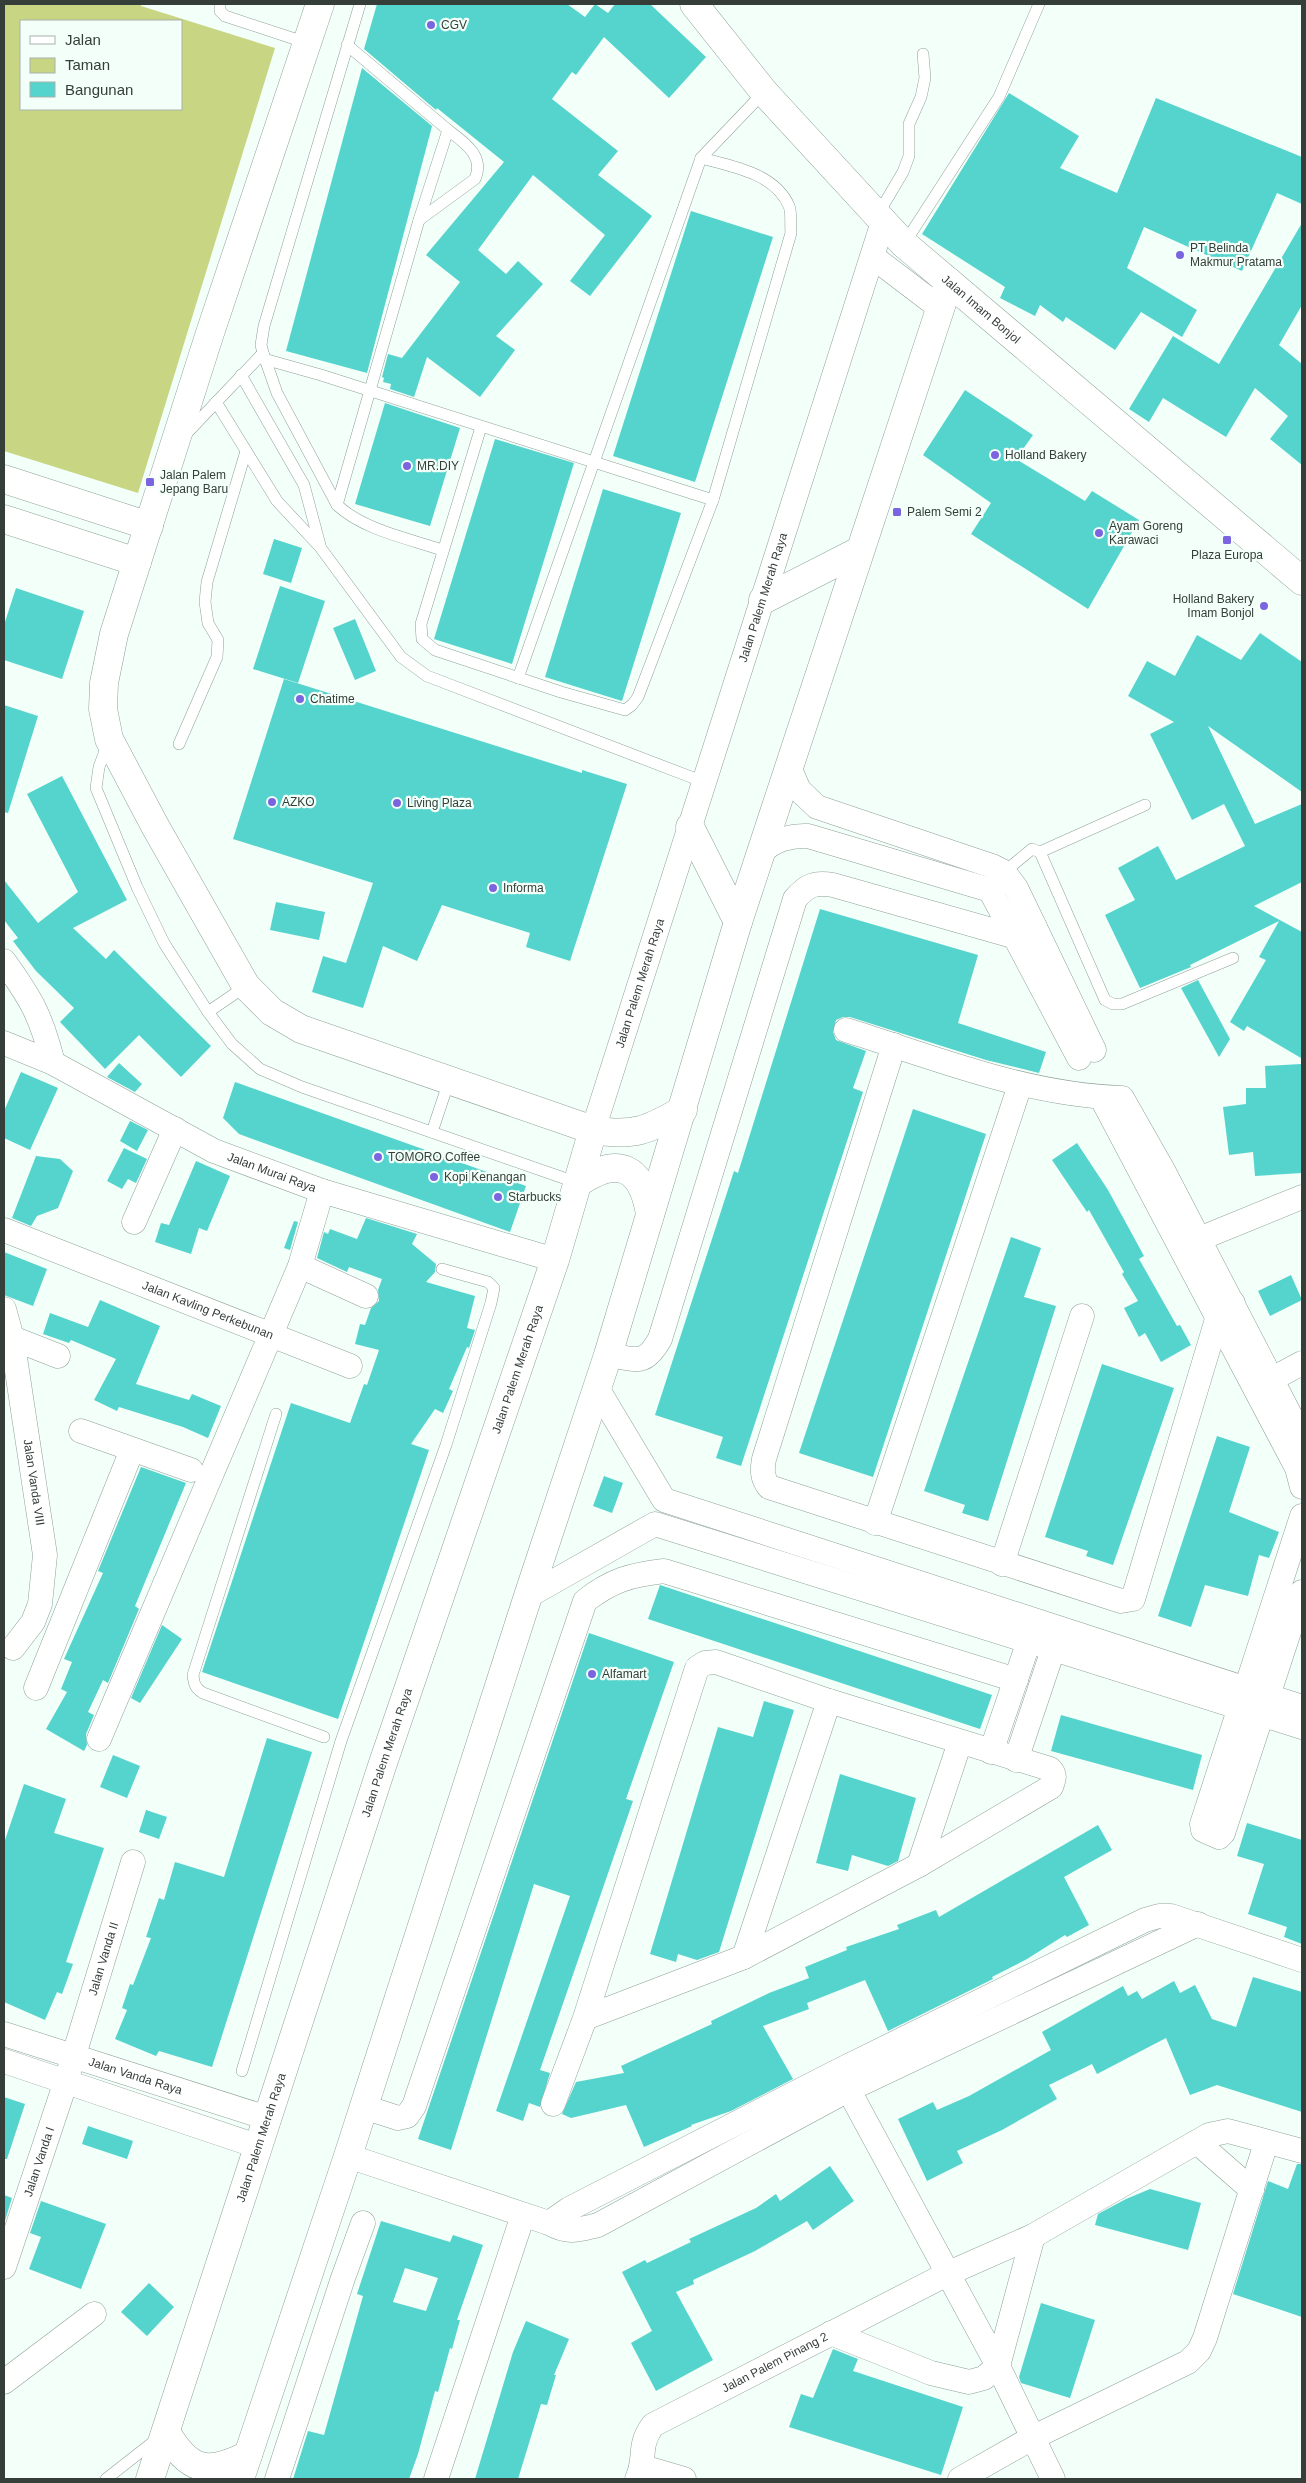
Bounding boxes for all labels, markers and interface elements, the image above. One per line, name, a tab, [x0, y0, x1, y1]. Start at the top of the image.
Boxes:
place label: CGV	[441, 18, 467, 32]
marker: CGV	[425, 19, 437, 31]
legend	[20, 20, 182, 110]
text: Jalan	[65, 31, 101, 48]
text: Taman	[65, 56, 110, 73]
text: Bangunan	[65, 81, 133, 98]
place label: PT Belinda Makmur Pratama	[1190, 241, 1282, 269]
marker: PT Belinda Makmur Pratama	[1174, 249, 1186, 261]
street label: Jalan Imam Bonjol	[939, 272, 1023, 346]
place label: Holland Bakery	[1005, 448, 1086, 462]
marker: Holland Bakery	[989, 449, 1001, 461]
place label: MR.DIY	[417, 459, 459, 473]
marker: MR.DIY	[401, 460, 413, 472]
place label: Jalan Palem Jepang Baru	[160, 468, 228, 496]
marker: Jalan Palem Jepang Baru	[144, 476, 156, 488]
place label: Palem Semi 2	[907, 505, 982, 519]
marker: Palem Semi 2	[891, 506, 903, 518]
place label: Ayam Goreng Karawaci	[1109, 519, 1183, 547]
marker: Ayam Goreng Karawaci	[1093, 527, 1105, 539]
street label: Jalan Palem Merah Raya	[736, 531, 790, 664]
marker: Plaza Europa	[1221, 534, 1233, 546]
place label: Plaza Europa	[1191, 548, 1263, 562]
place label: Holland Bakery Imam Bonjol	[1173, 592, 1254, 620]
marker: Holland Bakery Imam Bonjol	[1258, 600, 1270, 612]
place label: Chatime	[310, 692, 355, 706]
marker: Chatime	[294, 693, 306, 705]
place label: AZKO	[282, 795, 315, 809]
marker: AZKO	[266, 796, 278, 808]
place label: Living Plaza	[407, 796, 472, 810]
marker: Living Plaza	[391, 797, 403, 809]
place label: Informa	[503, 881, 544, 895]
marker: Informa	[487, 882, 499, 894]
street label: Jalan Palem Merah Raya	[613, 917, 667, 1050]
street label: Jalan Murai Raya	[225, 1150, 318, 1195]
place label: TOMORO Coffee	[388, 1150, 481, 1164]
marker: TOMORO Coffee	[372, 1151, 384, 1163]
place label: Kopi Kenangan	[444, 1170, 526, 1184]
marker: Kopi Kenangan	[428, 1171, 440, 1183]
place label: Starbucks	[508, 1190, 561, 1204]
marker: Starbucks	[492, 1191, 504, 1203]
street label: Jalan Kavling Perkebunan	[140, 1278, 275, 1342]
street label: Jalan Palem Merah Raya	[489, 1303, 546, 1435]
street label: Jalan Vanda VIII	[20, 1438, 47, 1526]
place label: Alfamart	[602, 1667, 647, 1681]
marker: Alfamart	[586, 1668, 598, 1680]
street label: Jalan Palem Merah Raya	[359, 1686, 415, 1819]
street label: Jalan Vanda II	[86, 1920, 121, 1997]
street label: Jalan Vanda Raya	[87, 2055, 184, 2098]
street label: Jalan Palem Merah Raya	[234, 2071, 289, 2204]
street label: Jalan Vanda I	[21, 2125, 57, 2198]
street label: Jalan Palem Pinang 2	[720, 2329, 830, 2395]

